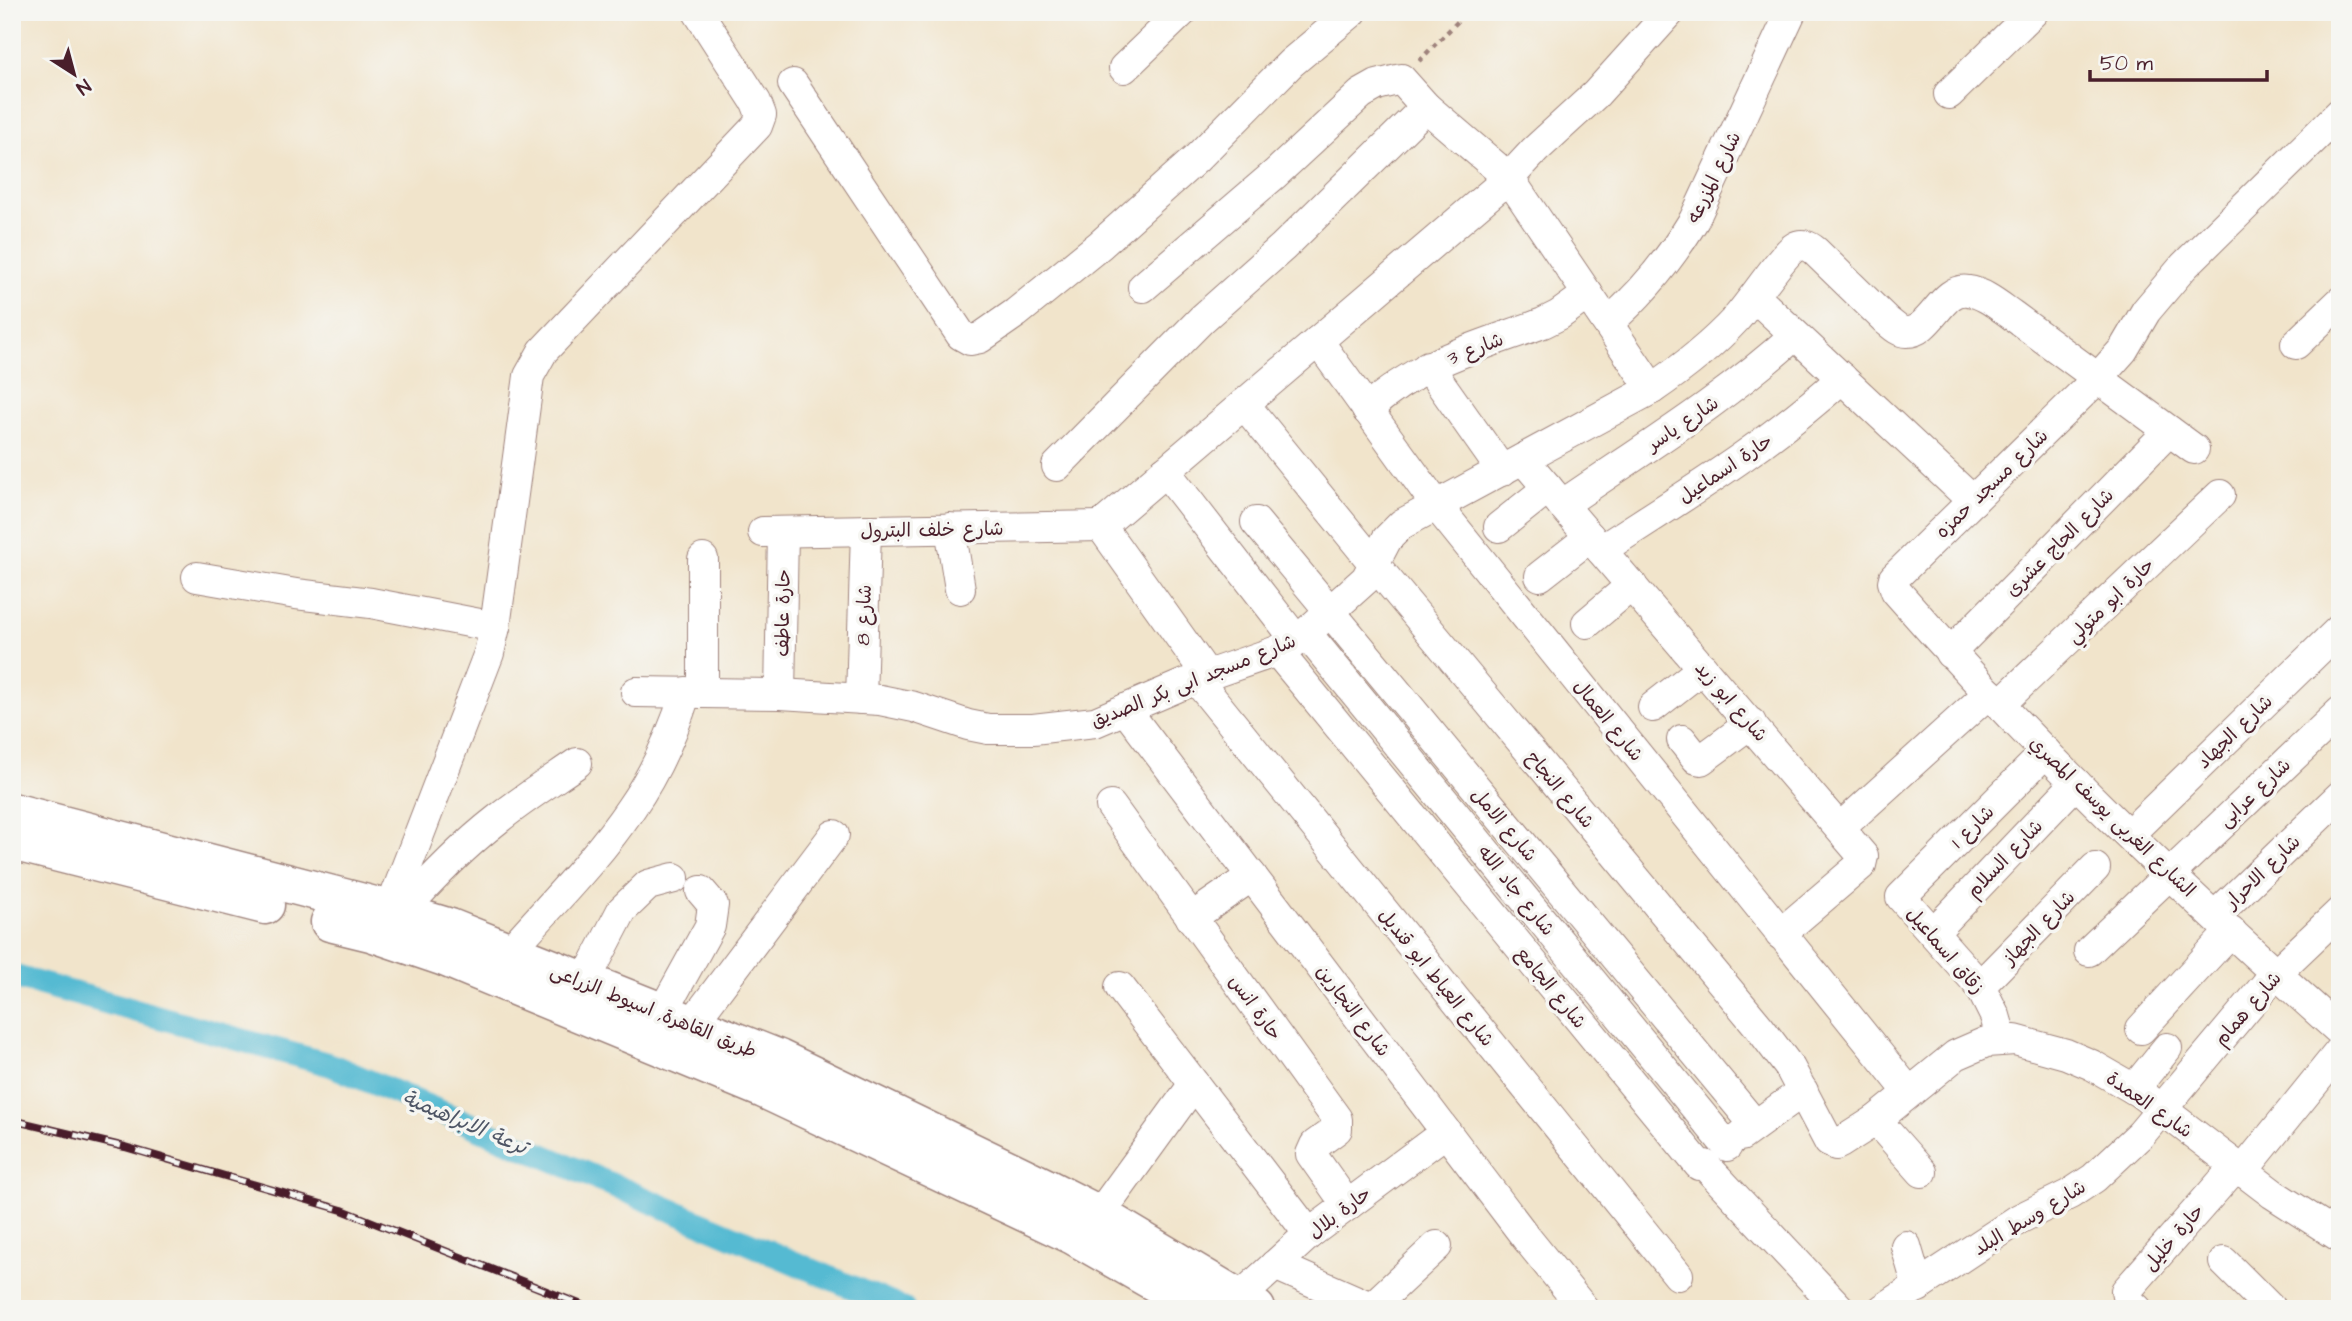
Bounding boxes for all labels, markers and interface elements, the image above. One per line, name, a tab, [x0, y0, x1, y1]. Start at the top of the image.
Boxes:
north arrow	[38, 38, 108, 108]
scale bar	[2090, 38, 2266, 82]
text: 50 m	[2100, 49, 2154, 78]
text: N	[70, 72, 96, 101]
street label: شارع المزرعه	[1681, 127, 1748, 228]
street label: شارع 3	[1443, 326, 1508, 372]
street label: شارع ياسر	[1640, 390, 1724, 459]
street label: شارع مسجد حمزه	[1930, 423, 2055, 545]
street label: حارة اسماعيل	[1673, 428, 1778, 511]
street label: شارع الحاج عشرى	[2000, 483, 2120, 603]
street label: شارع خلف البترول	[860, 516, 1004, 545]
street label: حارة ابو متولي	[2061, 552, 2162, 651]
street label: حارة عاطف	[769, 569, 798, 657]
street label: شارع 8	[850, 584, 879, 646]
street label: شارع مسجد ابى بكر الصديق	[1087, 628, 1300, 735]
street label: شارع ابو زيد	[1688, 656, 1773, 748]
street label: شارع العمال	[1566, 674, 1649, 768]
street label: شارع الجهاد	[2191, 689, 2279, 775]
street label: الشارع الغربى يوسف المصري	[2023, 730, 2201, 904]
street label: شارع النجاح	[1519, 745, 1600, 835]
street label: شارع عرابى	[2213, 752, 2297, 834]
street label: شارع الامل	[1465, 782, 1543, 868]
street label: شارع 1	[1945, 799, 2001, 855]
street label: شارع السلام	[1961, 814, 2049, 904]
street label: شارع الاحرار	[2218, 829, 2307, 917]
street label: شارع جاد الله	[1471, 840, 1561, 942]
street label: شارع الجهاز	[1995, 885, 2082, 973]
street label: زقاق اسماعيل	[1899, 902, 1990, 1000]
street label: شارع العياط ابو قنديل	[1372, 903, 1500, 1053]
street label: شارع الجامع	[1509, 941, 1592, 1035]
street label: طريق القاهرة, اسيوط الزراعى	[546, 958, 761, 1065]
street label: شارع النجارين	[1309, 959, 1396, 1062]
street label: شارع همام	[2208, 966, 2288, 1052]
street label: حارة انس	[1222, 969, 1288, 1046]
street label: شارع العمدة	[2101, 1066, 2198, 1145]
water label: ترعة الابراهيمية	[398, 1083, 535, 1163]
street label: شارع وسط البلد	[1968, 1174, 2091, 1263]
street label: حارة بلال	[1303, 1181, 1377, 1246]
street label: حارة خليل	[2137, 1199, 2211, 1277]

